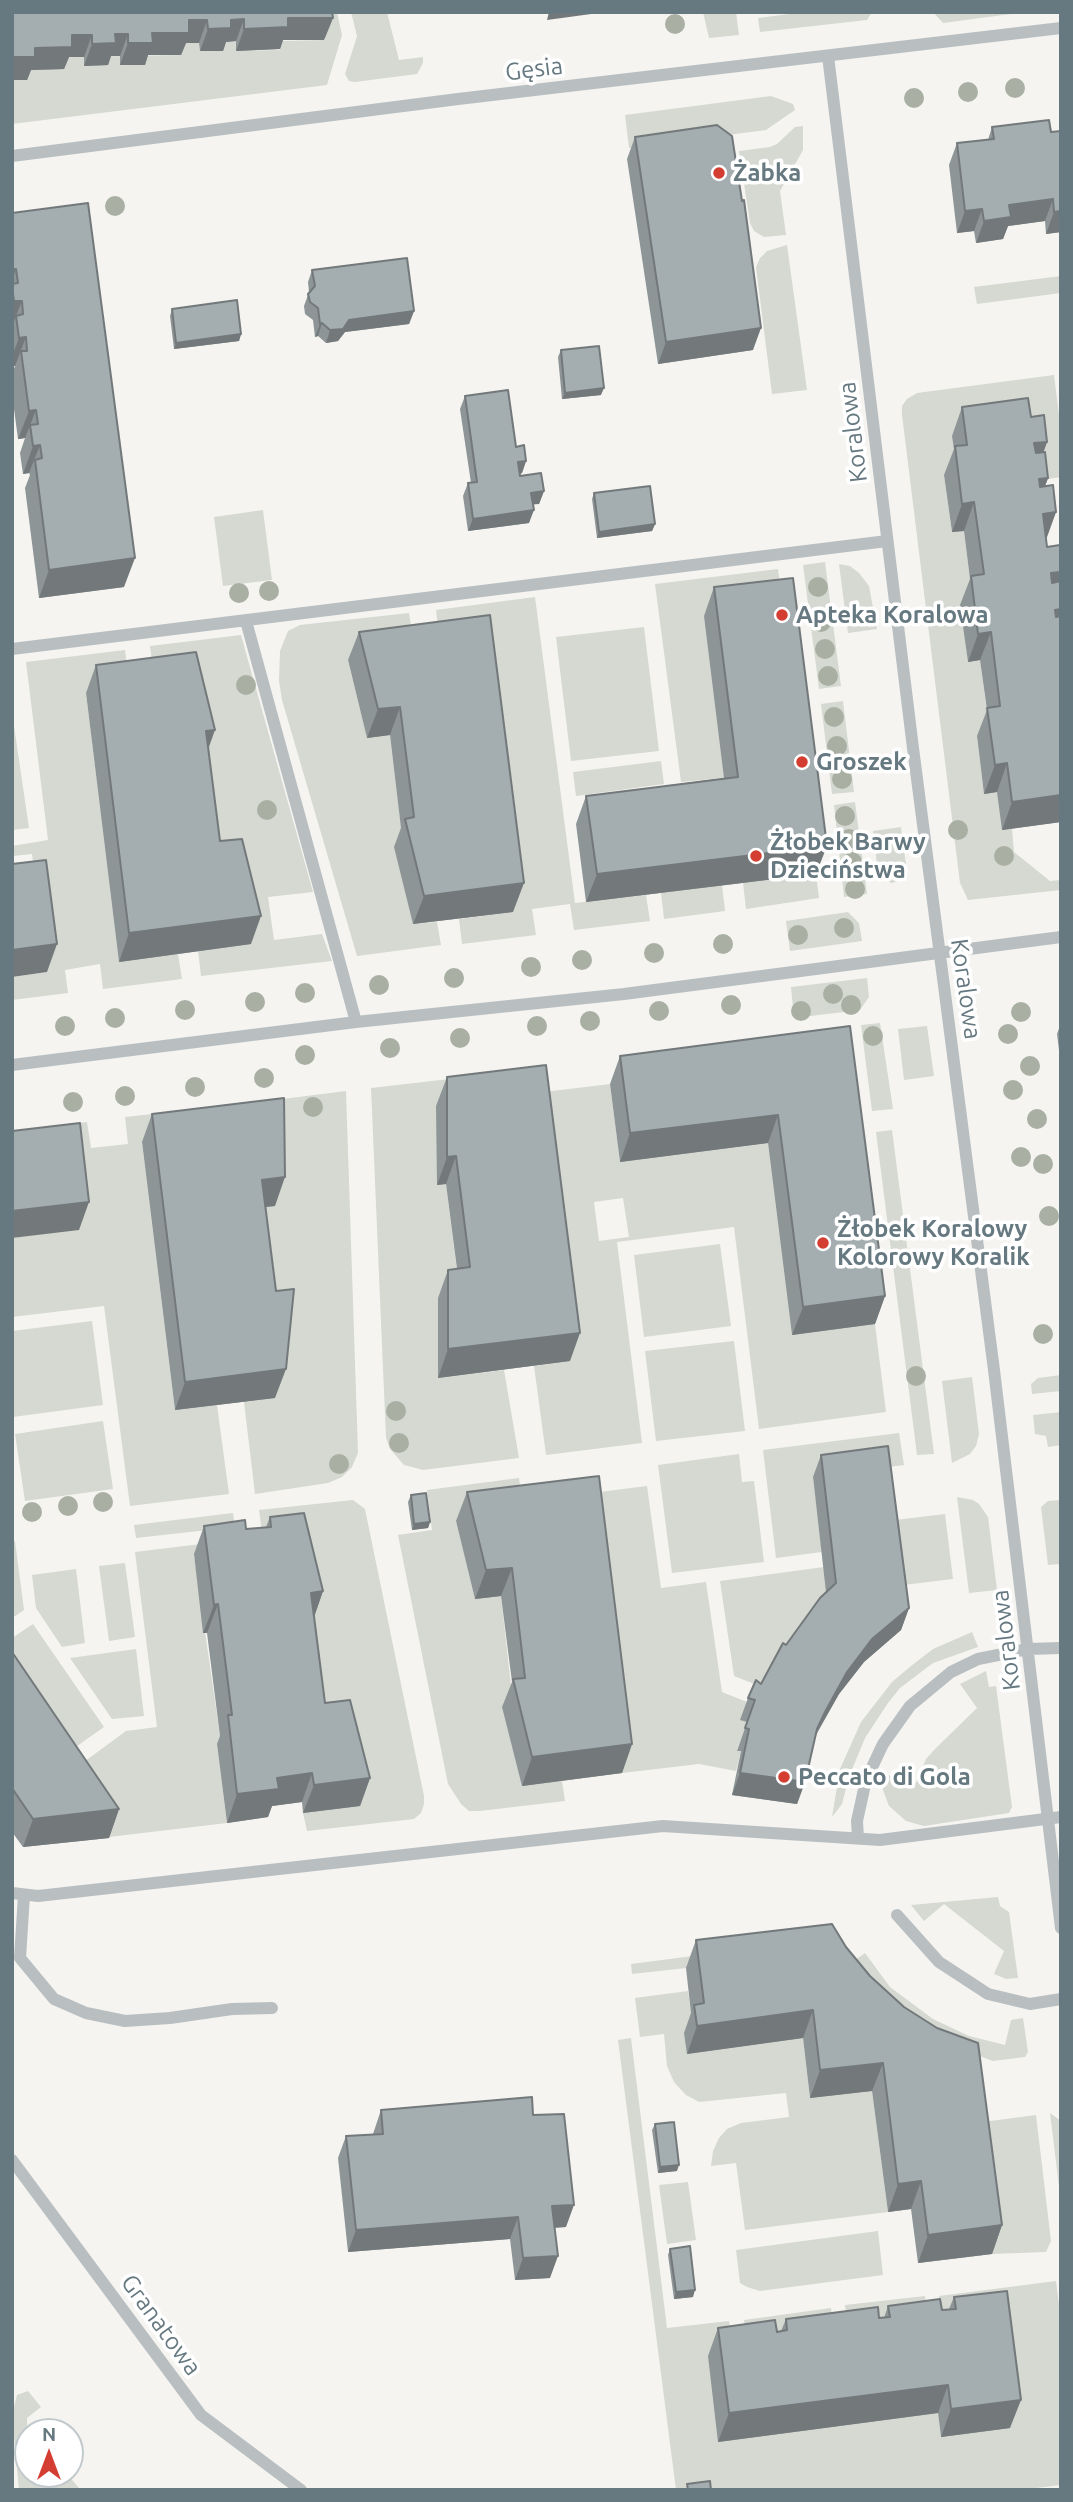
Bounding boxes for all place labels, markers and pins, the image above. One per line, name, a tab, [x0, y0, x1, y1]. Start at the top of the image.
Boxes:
place label: Żabka	[733, 159, 801, 187]
marker: Żabka	[711, 165, 727, 181]
place label: Apteka Koralowa	[796, 601, 988, 629]
marker: Apteka Koralowa	[774, 607, 790, 623]
place label: Groszek	[816, 748, 907, 776]
marker: Groszek	[794, 754, 810, 770]
place label: Żłobek Barwy Dzieciństwa	[770, 828, 926, 884]
marker: Żłobek Barwy Dzieciństwa	[748, 848, 764, 864]
place label: Żłobek Koralowy Kolorowy Koralik	[837, 1215, 1030, 1271]
marker: Żłobek Koralowy Kolorowy Koralik	[815, 1235, 831, 1251]
place label: Peccato di Gola	[798, 1763, 971, 1791]
marker: Peccato di Gola	[776, 1769, 792, 1785]

